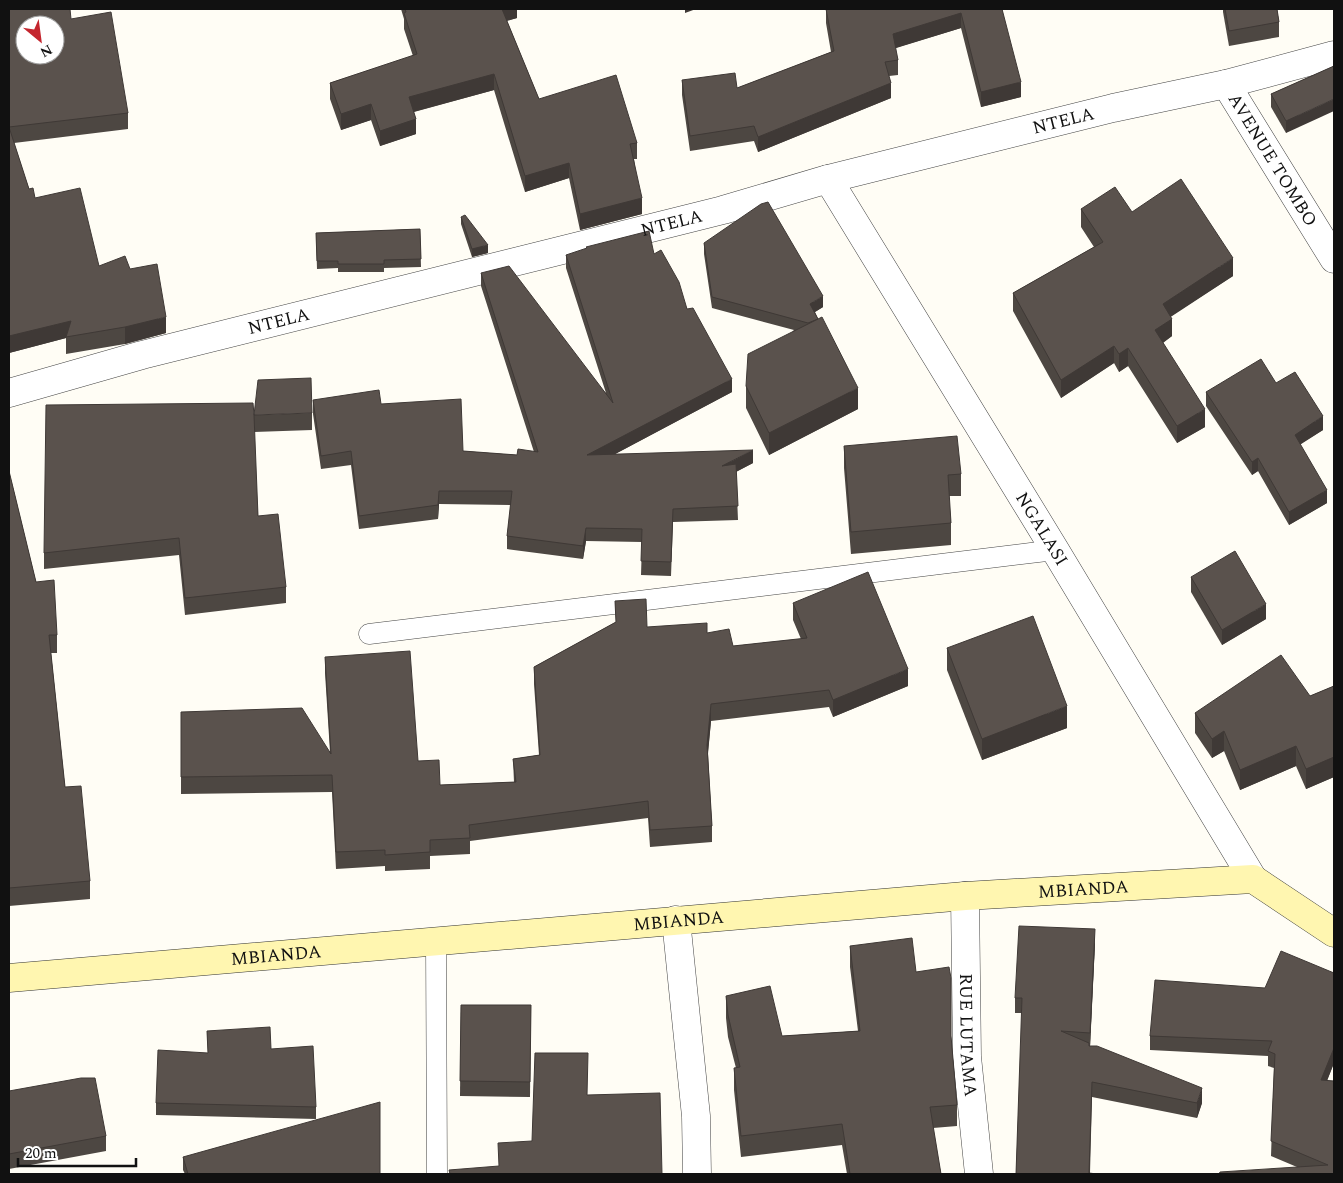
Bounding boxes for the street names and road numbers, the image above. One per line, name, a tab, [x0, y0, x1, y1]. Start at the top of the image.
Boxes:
street label: AVENUE TOMBO	[1221, 88, 1324, 232]
street label: NTELA	[1030, 100, 1097, 142]
street label: NTELA	[638, 203, 705, 244]
street label: NTELA	[245, 301, 312, 342]
street label: NGALASI	[1009, 487, 1075, 571]
street label: MBIANDA	[1037, 873, 1129, 906]
street label: MBIANDA	[632, 904, 725, 938]
street label: MBIANDA	[230, 938, 322, 973]
street label: RUE LUTAMA	[952, 973, 984, 1098]

